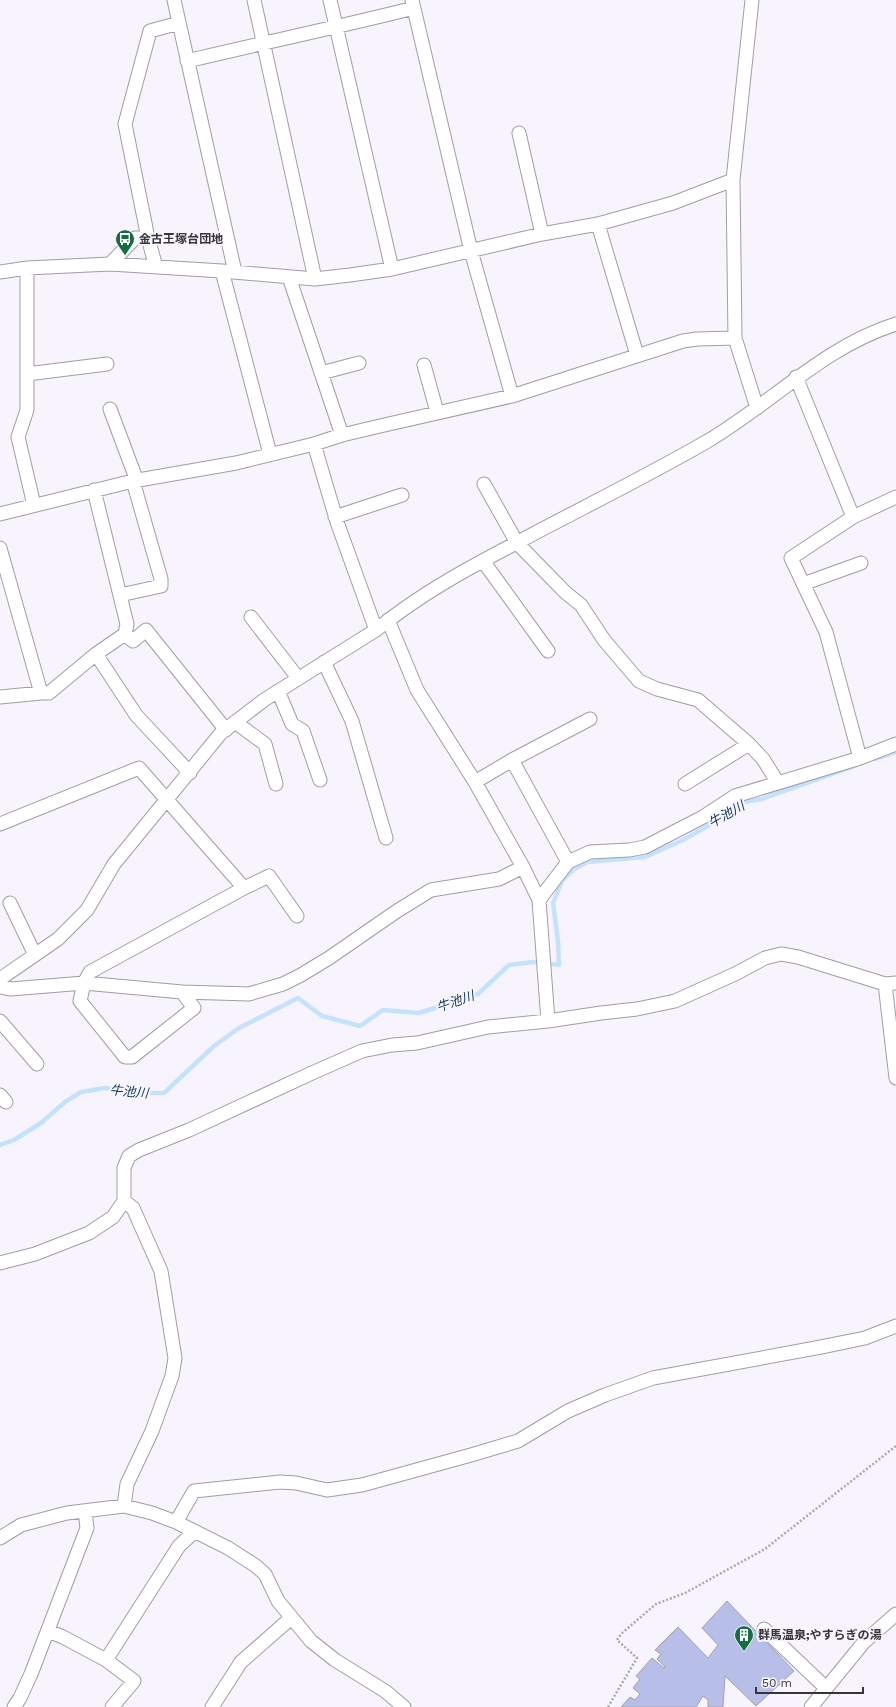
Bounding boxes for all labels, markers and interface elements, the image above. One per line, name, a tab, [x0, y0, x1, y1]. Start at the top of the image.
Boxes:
bus stop icon: 金古王塚台団地	[114, 228, 136, 256]
place label: 金古王塚台団地	[139, 232, 223, 246]
water label: 牛池川	[706, 797, 749, 831]
water label: 牛池川	[434, 987, 478, 1015]
water label: 牛池川	[109, 1082, 151, 1101]
building icon: 群馬温泉;やすらぎの湯	[733, 1624, 755, 1652]
place label: 群馬温泉;やすらぎの湯	[758, 1628, 882, 1642]
scale bar	[756, 1669, 863, 1695]
text: 50 m	[762, 1676, 792, 1690]

